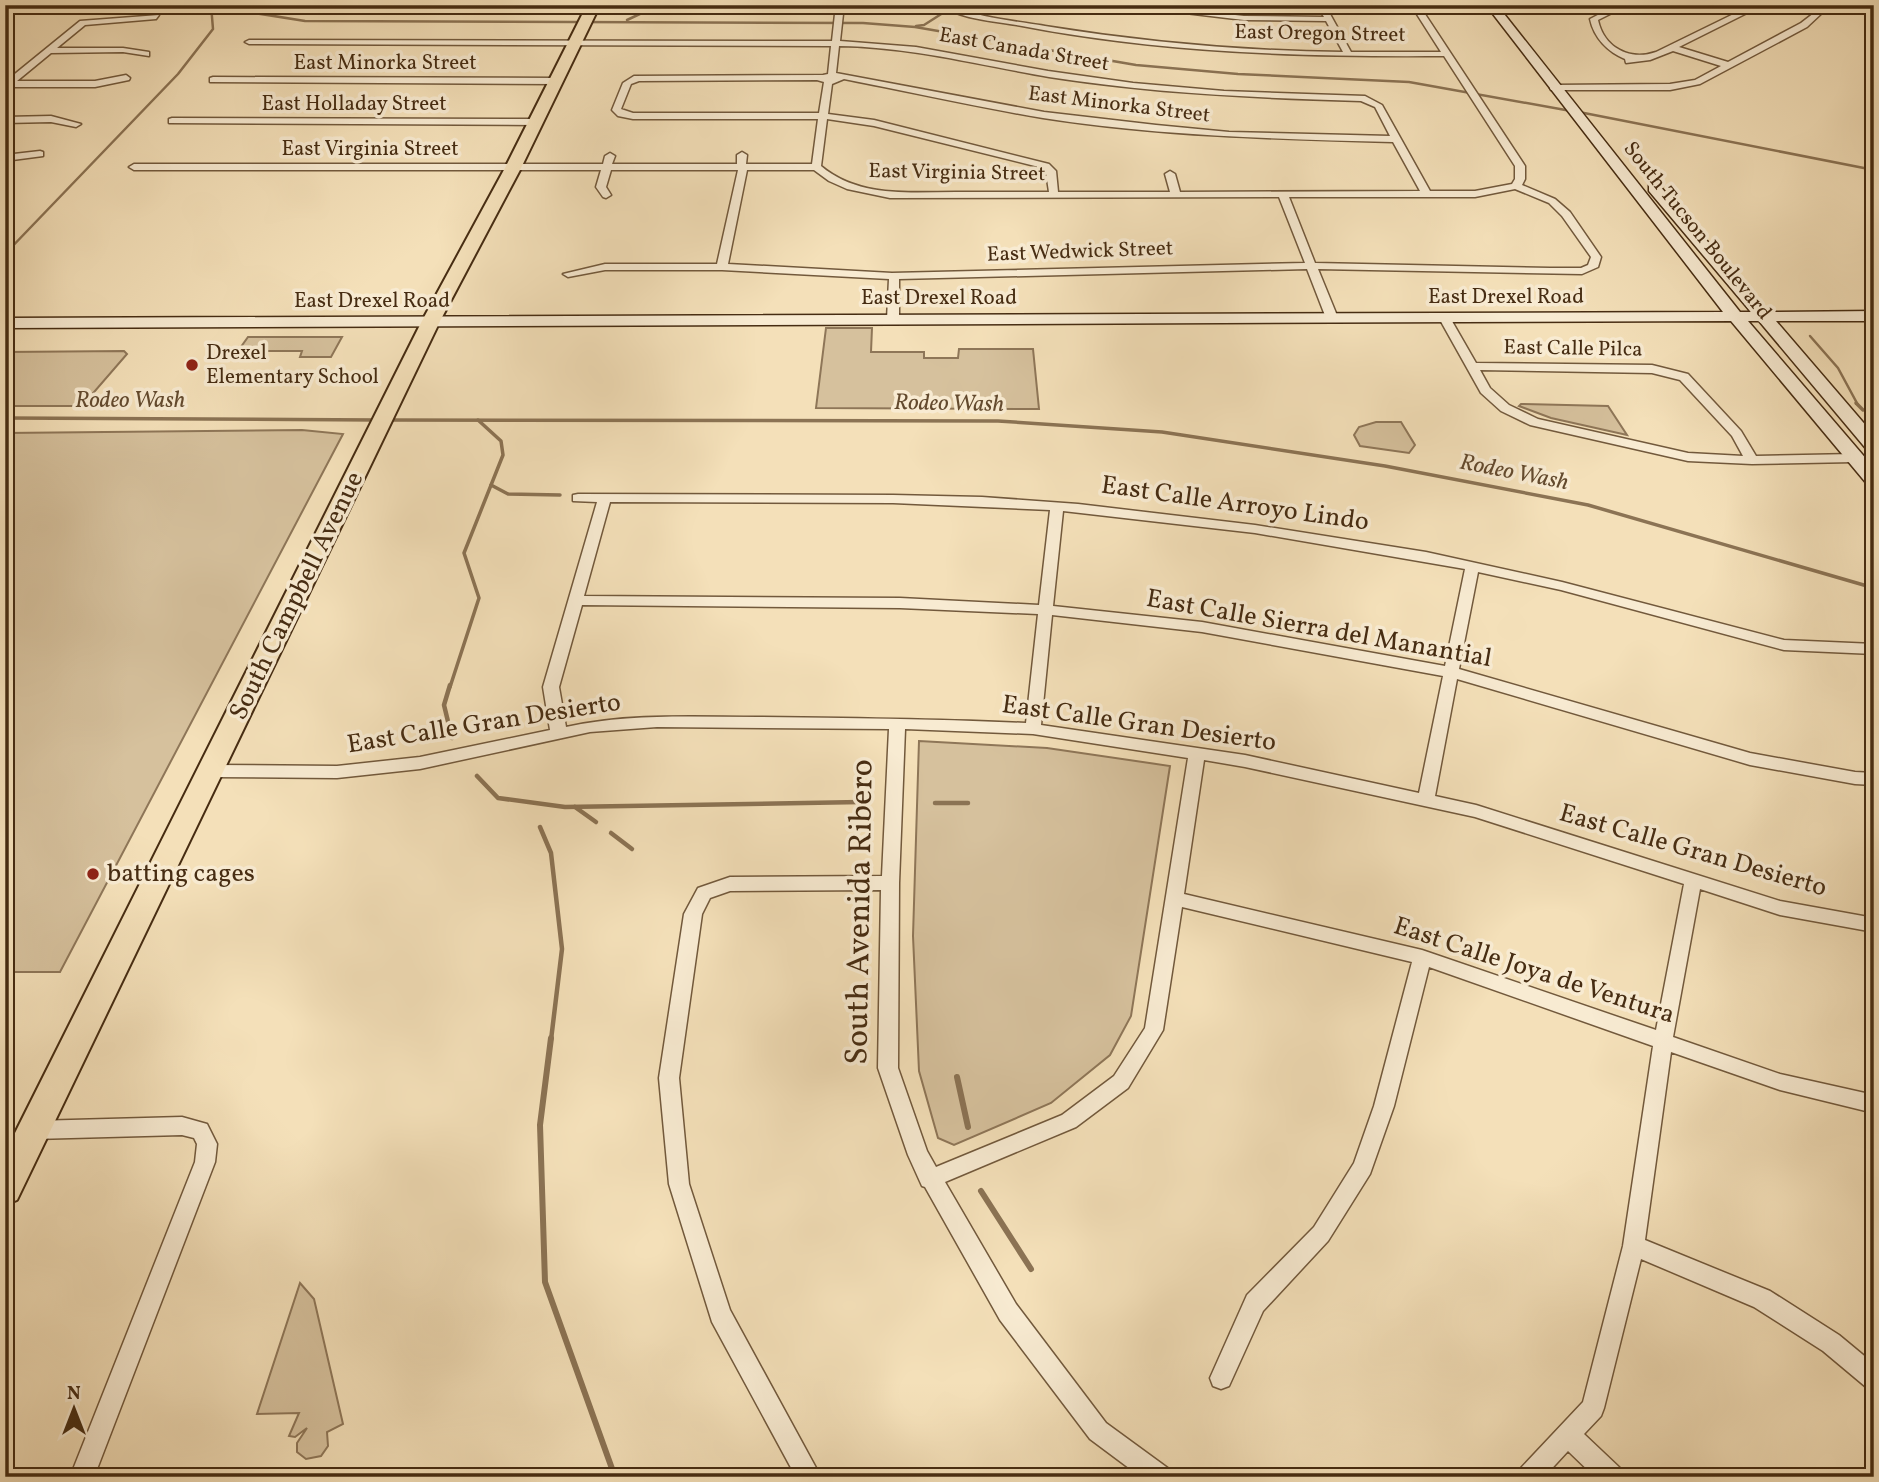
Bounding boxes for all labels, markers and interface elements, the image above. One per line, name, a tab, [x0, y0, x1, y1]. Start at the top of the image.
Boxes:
street label: East Oregon Street	[1234, 18, 1406, 50]
street label: East Canada Street	[937, 21, 1111, 79]
street label: East Minorka Street	[293, 49, 477, 78]
street label: East Minorka Street	[1026, 79, 1212, 131]
street label: East Holladay Street	[261, 90, 447, 119]
street label: East Virginia Street	[281, 135, 459, 164]
street label: South Tucson Boulevard	[1616, 136, 1778, 326]
street label: East Virginia Street	[868, 157, 1046, 189]
street label: East Wedwick Street	[986, 234, 1174, 270]
street label: East Drexel Road	[1428, 283, 1584, 312]
street label: East Drexel Road	[861, 284, 1017, 313]
street label: East Drexel Road	[294, 287, 450, 316]
street label: East Calle Pilca	[1503, 333, 1643, 365]
place label: Drexel Elementary School	[206, 339, 379, 392]
marker: Drexel Elementary School	[184, 357, 200, 373]
water label: Rodeo Wash	[75, 385, 185, 417]
water label: Rodeo Wash	[894, 387, 1004, 421]
water label: Rodeo Wash	[1457, 447, 1571, 499]
street label: South Campbell Avenue	[221, 466, 373, 726]
street label: East Calle Arroyo Lindo	[1099, 467, 1371, 541]
street label: East Calle Sierra del Manantial	[1143, 581, 1495, 677]
street label: East Calle Gran Desierto	[344, 685, 624, 763]
street label: East Calle Gran Desierto	[999, 687, 1279, 761]
street label: South Avenida Ribero	[836, 759, 886, 1065]
street label: East Calle Gran Desierto	[1555, 796, 1831, 906]
place label: batting cages	[107, 856, 255, 892]
marker: batting cages	[85, 866, 101, 882]
street label: East Calle Joya de Ventura	[1389, 909, 1679, 1033]
north arrow	[38, 1374, 108, 1444]
text: N	[67, 1381, 81, 1407]

